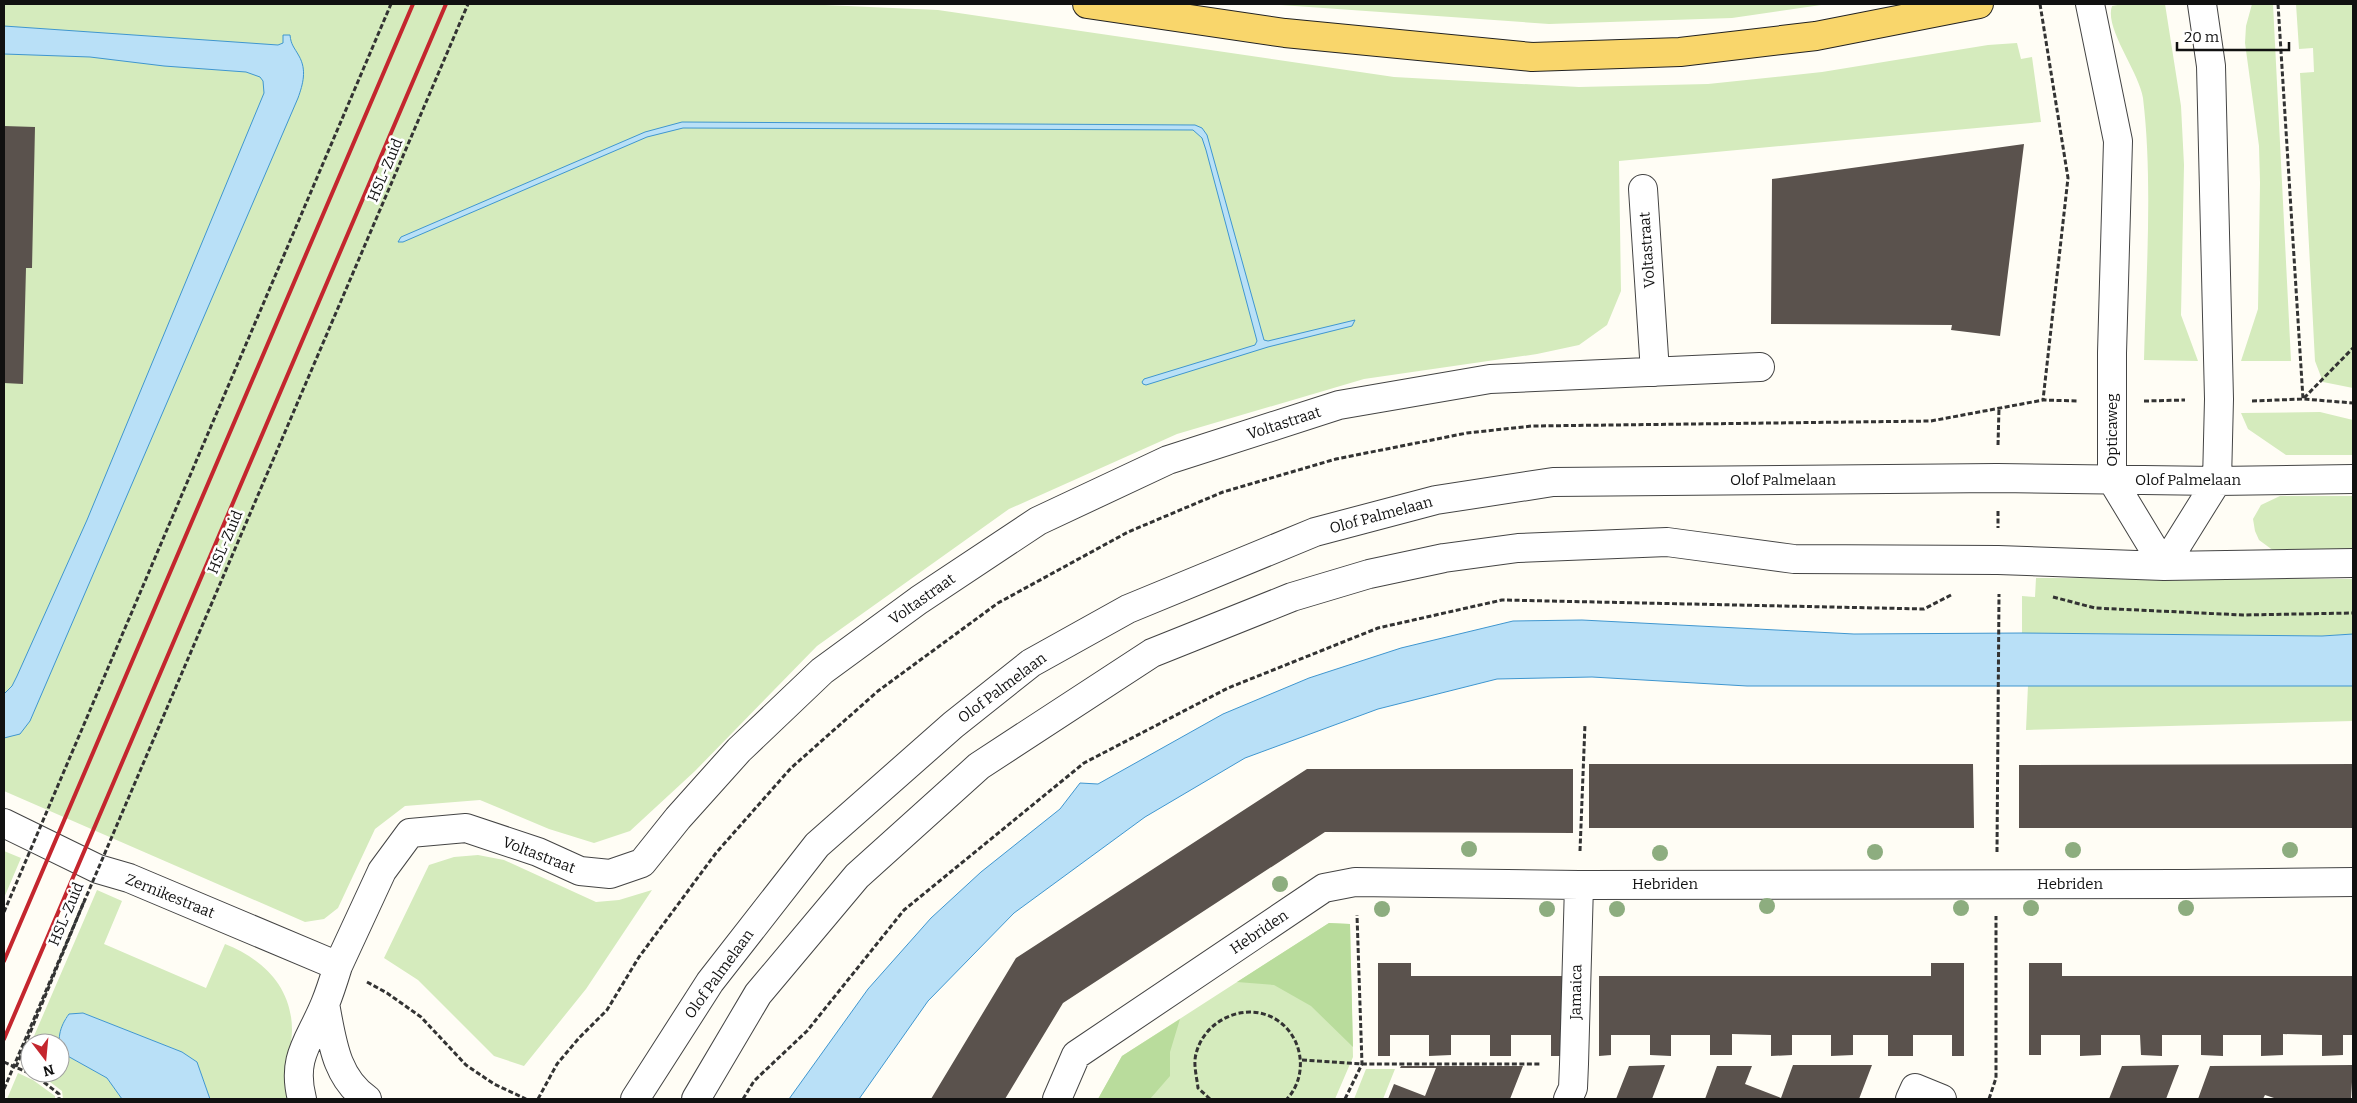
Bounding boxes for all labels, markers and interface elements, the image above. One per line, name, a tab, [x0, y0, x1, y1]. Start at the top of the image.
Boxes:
scale bar	[2177, 20, 2290, 52]
text: 20 m	[2184, 28, 2220, 46]
street label: HSL-Zuid	[364, 135, 406, 204]
street label: Voltastraat	[1635, 211, 1659, 289]
street label: Opticaweg	[2103, 393, 2121, 467]
street label: Voltastraat	[1245, 402, 1324, 443]
street label: Olof Palmelaan	[1730, 471, 1836, 489]
street label: Olof Palmelaan	[2135, 471, 2241, 489]
street label: Olof Palmelaan	[1328, 492, 1435, 537]
street label: HSL-Zuid	[204, 507, 246, 576]
street label: Voltastraat	[886, 569, 959, 628]
street label: Olof Palmelaan	[954, 649, 1050, 727]
street label: Voltastraat	[500, 833, 578, 877]
street label: Zernikestraat	[123, 870, 218, 922]
street label: Hebriden	[1632, 875, 1699, 893]
street label: Hebriden	[2037, 875, 2104, 893]
street label: HSL-Zuid	[45, 879, 87, 948]
street label: Hebriden	[1227, 906, 1292, 958]
street label: Olof Palmelaan	[681, 925, 758, 1022]
street label: Jamaica	[1566, 964, 1585, 1021]
north arrow	[20, 1033, 70, 1083]
text: N	[41, 1060, 56, 1080]

